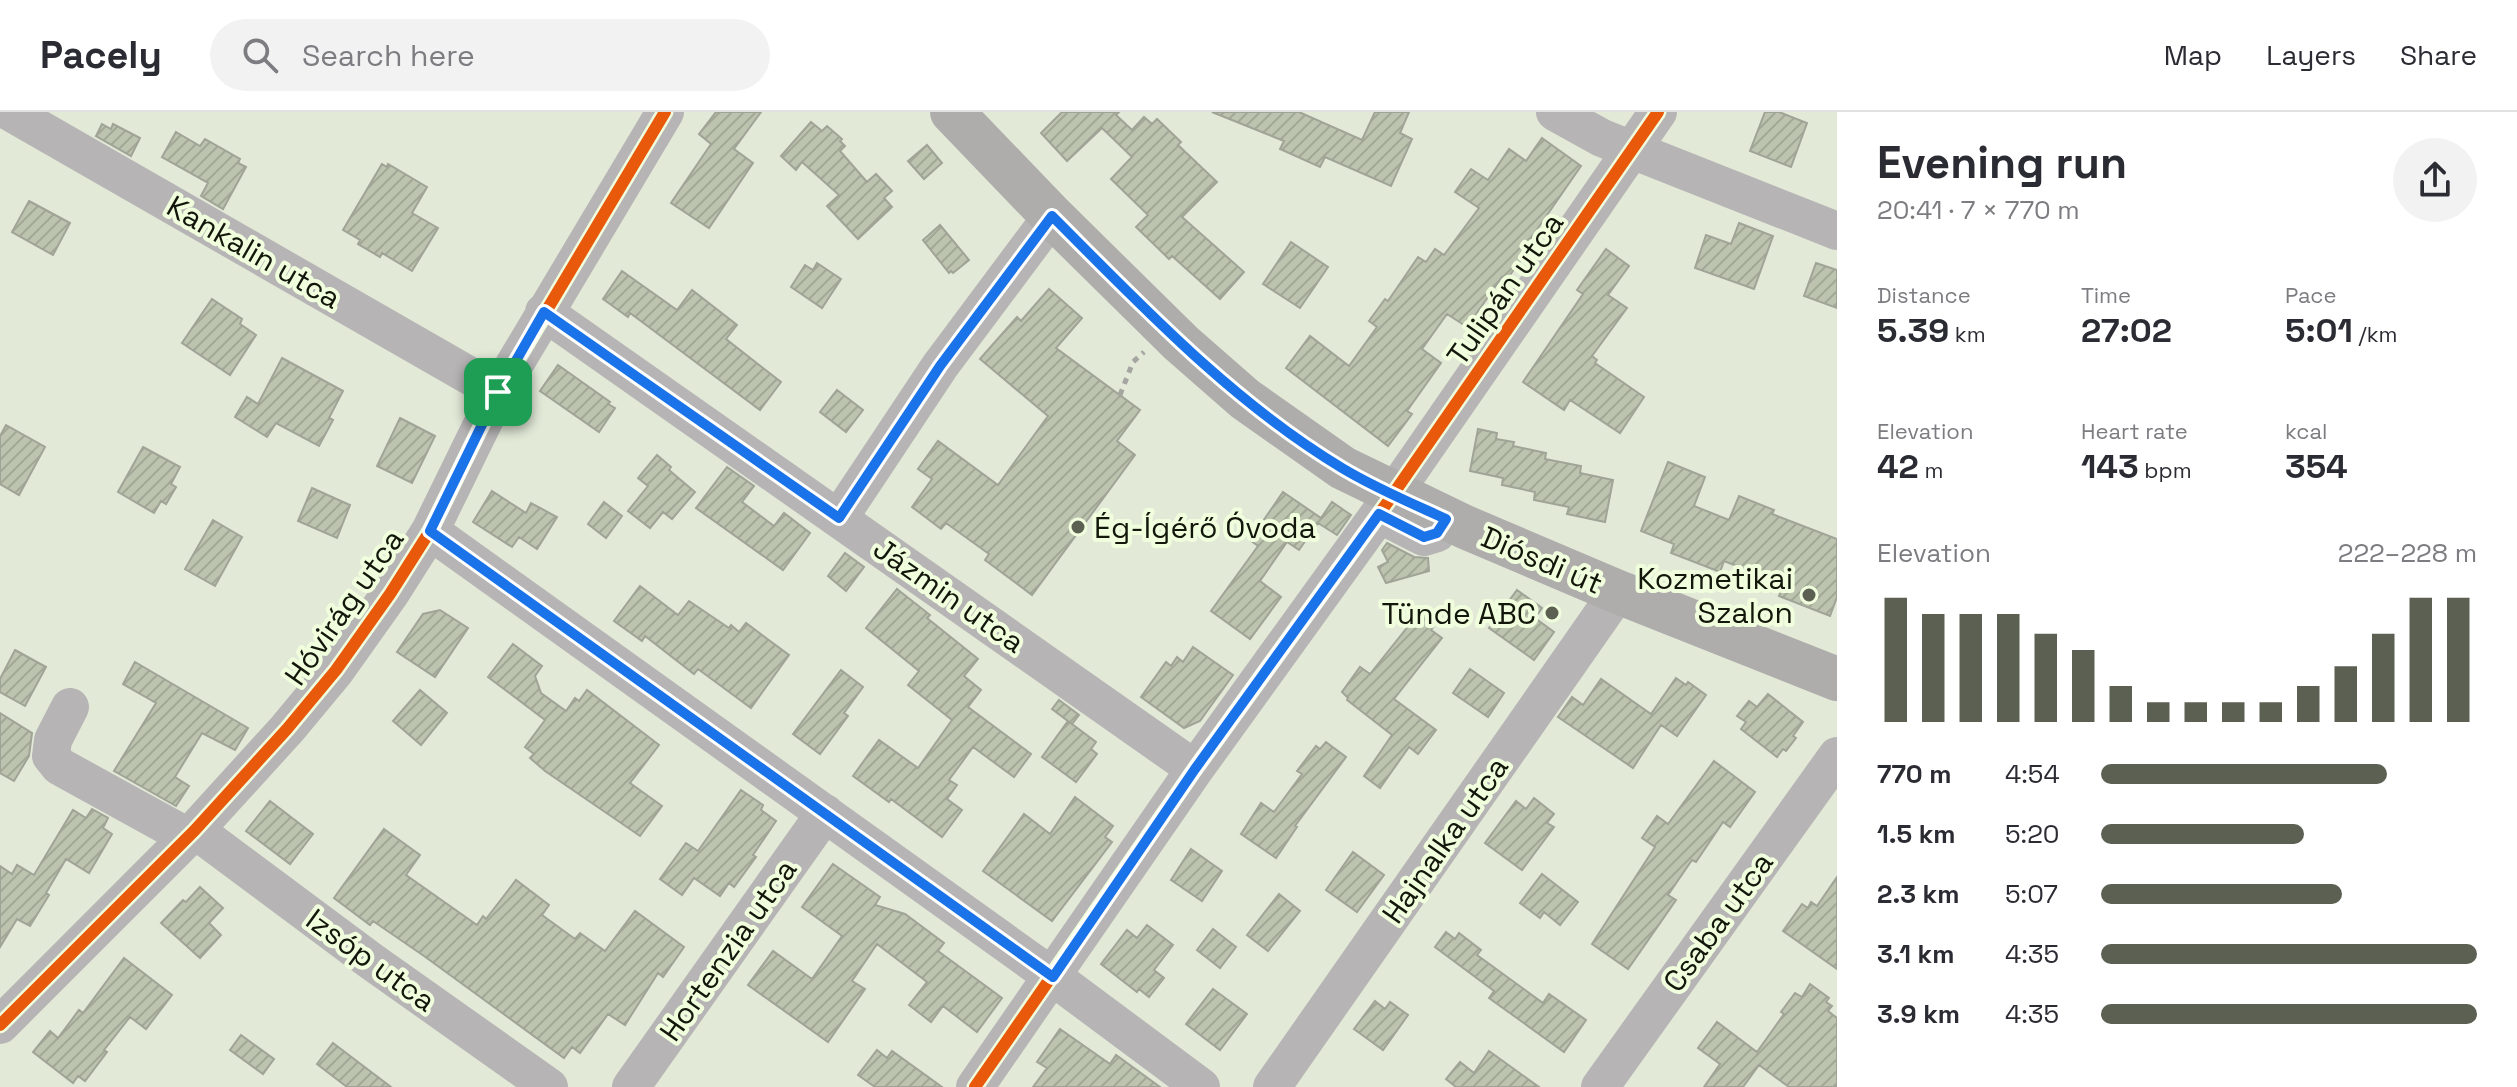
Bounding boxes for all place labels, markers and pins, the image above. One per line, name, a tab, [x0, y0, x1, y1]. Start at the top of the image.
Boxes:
pin	[464, 358, 532, 426]
place label: Ég-Ígérő Óvoda	[1094, 508, 1316, 547]
marker: Ég-Ígérő Óvoda	[1069, 518, 1087, 536]
place label: Kozmetikai Szalon	[1637, 559, 1793, 632]
marker: Kozmetikai Szalon	[1800, 586, 1818, 604]
place label: Tünde ABC	[1382, 594, 1536, 633]
marker: Tünde ABC	[1543, 604, 1561, 622]

